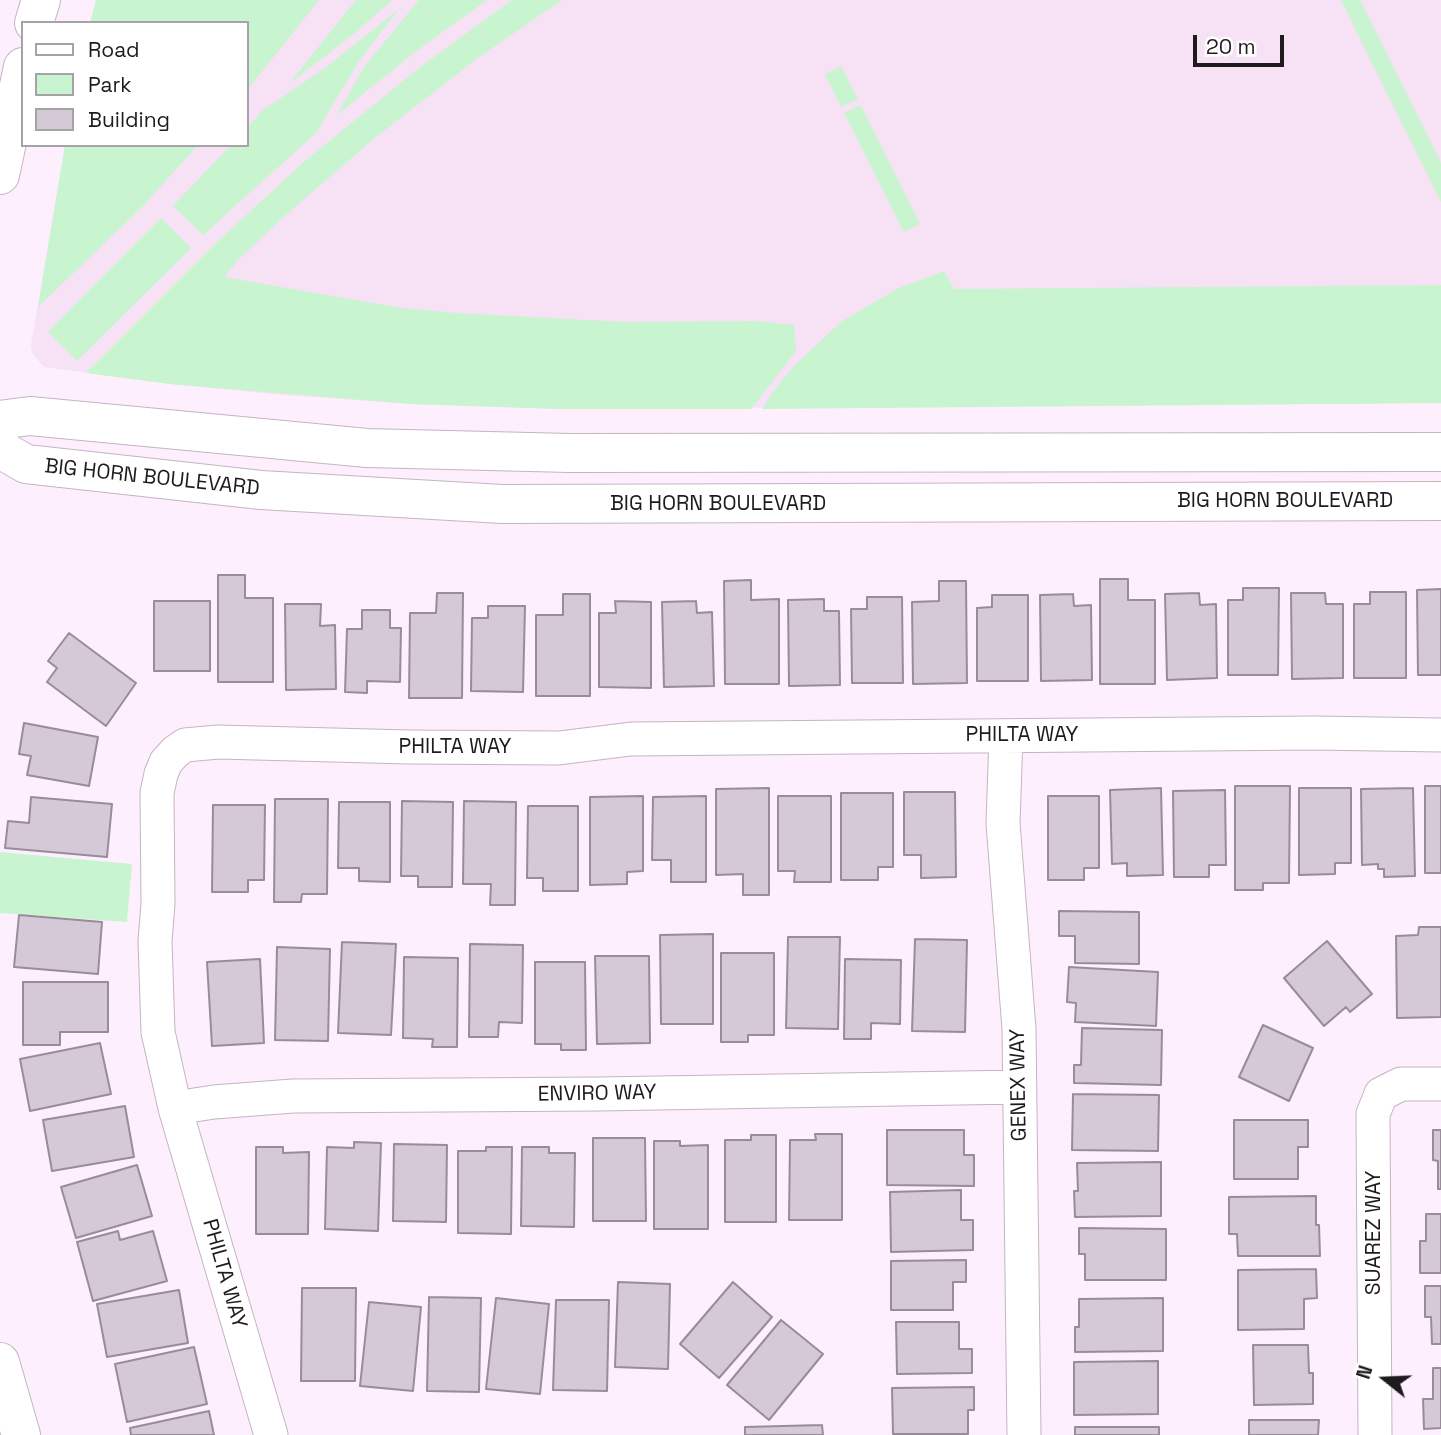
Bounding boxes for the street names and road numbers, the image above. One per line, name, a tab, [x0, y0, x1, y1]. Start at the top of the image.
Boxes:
street label: BIG HORN BOULEVARD	[43, 454, 261, 502]
street label: BIG HORN BOULEVARD	[1177, 488, 1393, 514]
street label: BIG HORN BOULEVARD	[610, 491, 826, 517]
street label: PHILTA WAY	[966, 722, 1078, 748]
street label: PHILTA WAY	[399, 734, 511, 760]
street label: GENEX WAY	[1005, 1029, 1033, 1141]
street label: ENVIRO WAY	[537, 1080, 657, 1108]
street label: SUAREZ WAY	[1361, 1171, 1387, 1295]
street label: PHILTA WAY	[196, 1216, 252, 1332]

